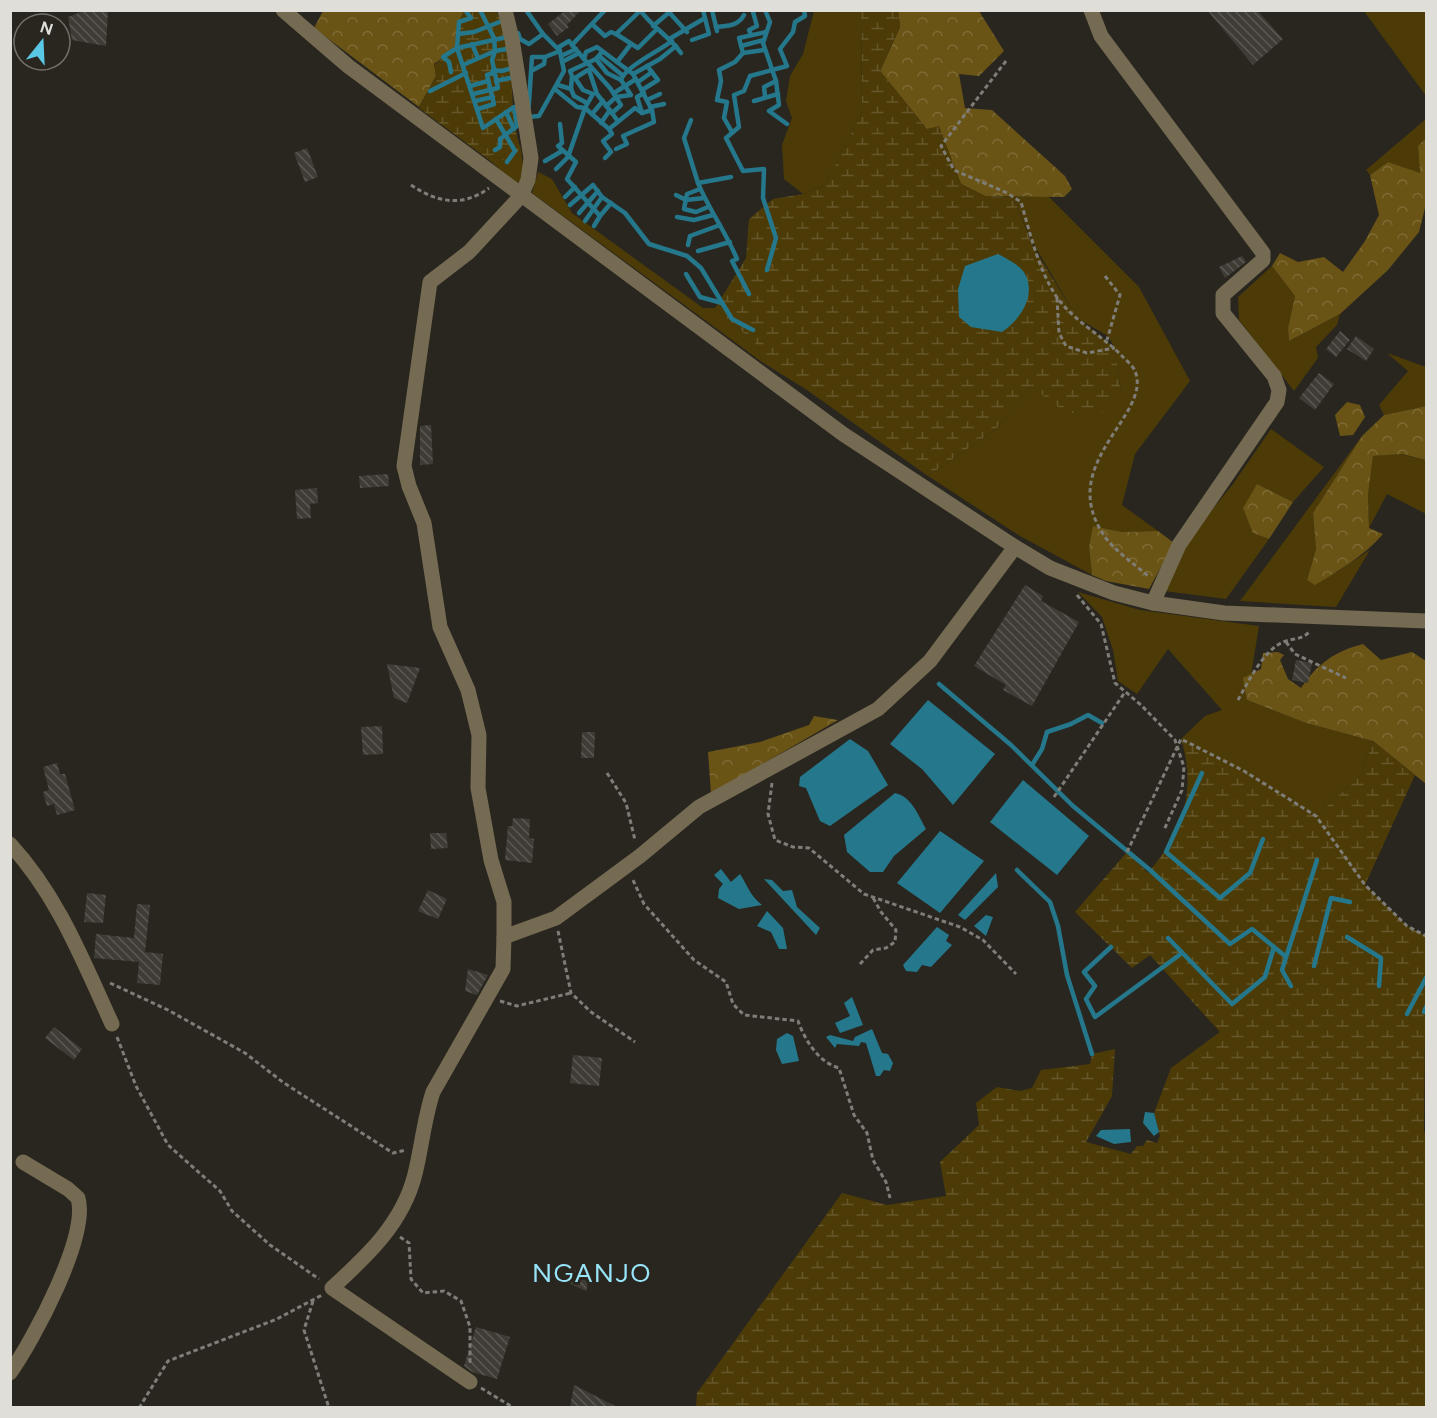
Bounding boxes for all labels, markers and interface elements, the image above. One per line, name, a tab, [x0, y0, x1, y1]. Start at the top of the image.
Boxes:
north arrow	[12, 12, 72, 72]
text: N	[38, 17, 55, 39]
district label: NGANJO	[532, 1257, 652, 1289]

